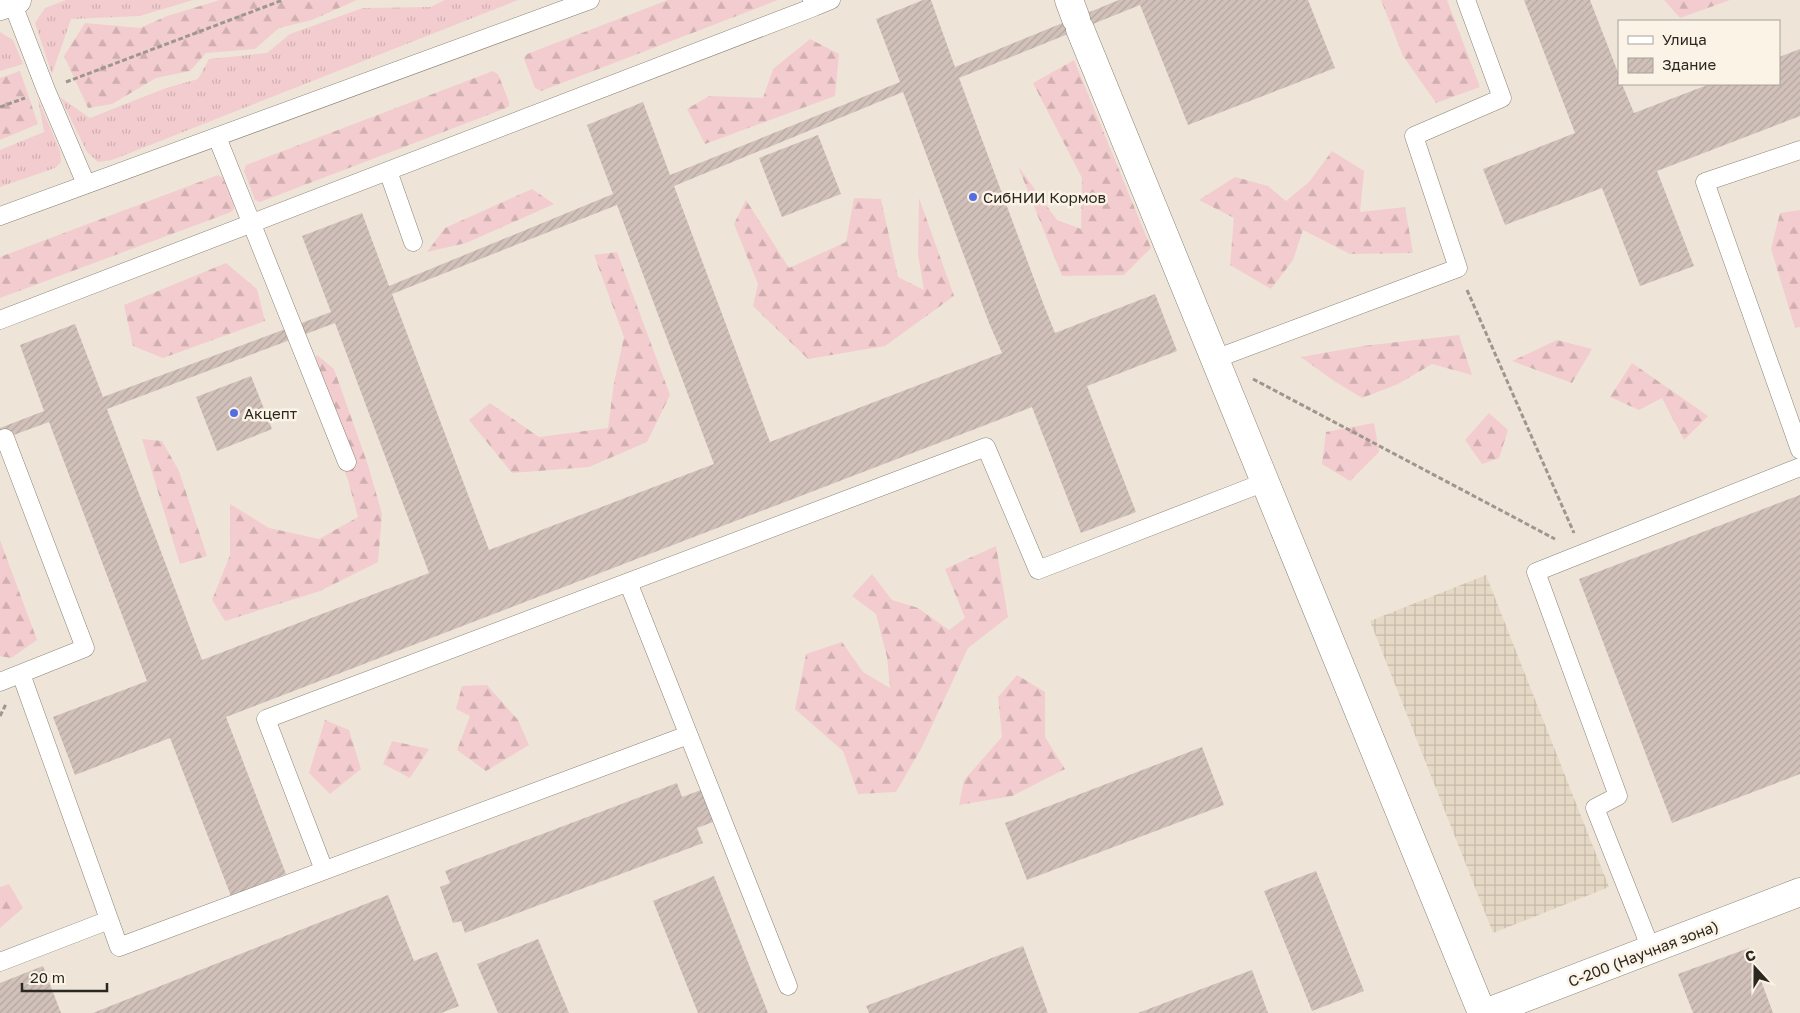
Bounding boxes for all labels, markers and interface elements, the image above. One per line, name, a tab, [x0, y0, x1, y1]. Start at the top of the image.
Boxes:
legend	[1618, 20, 1780, 85]
text: Улица	[1662, 30, 1707, 48]
text: Здание	[1662, 55, 1716, 73]
place label: СибНИИ Кормов	[983, 188, 1106, 206]
marker: СибНИИ Кормов	[967, 191, 979, 203]
place label: Акцепт	[244, 404, 298, 422]
marker: Акцепт	[228, 407, 240, 419]
street label: С-200 (Научная зона)	[1565, 916, 1721, 990]
north arrow	[1730, 943, 1780, 993]
text: С	[1742, 946, 1758, 965]
scale bar	[22, 960, 108, 992]
text: 20 m	[30, 968, 65, 986]

